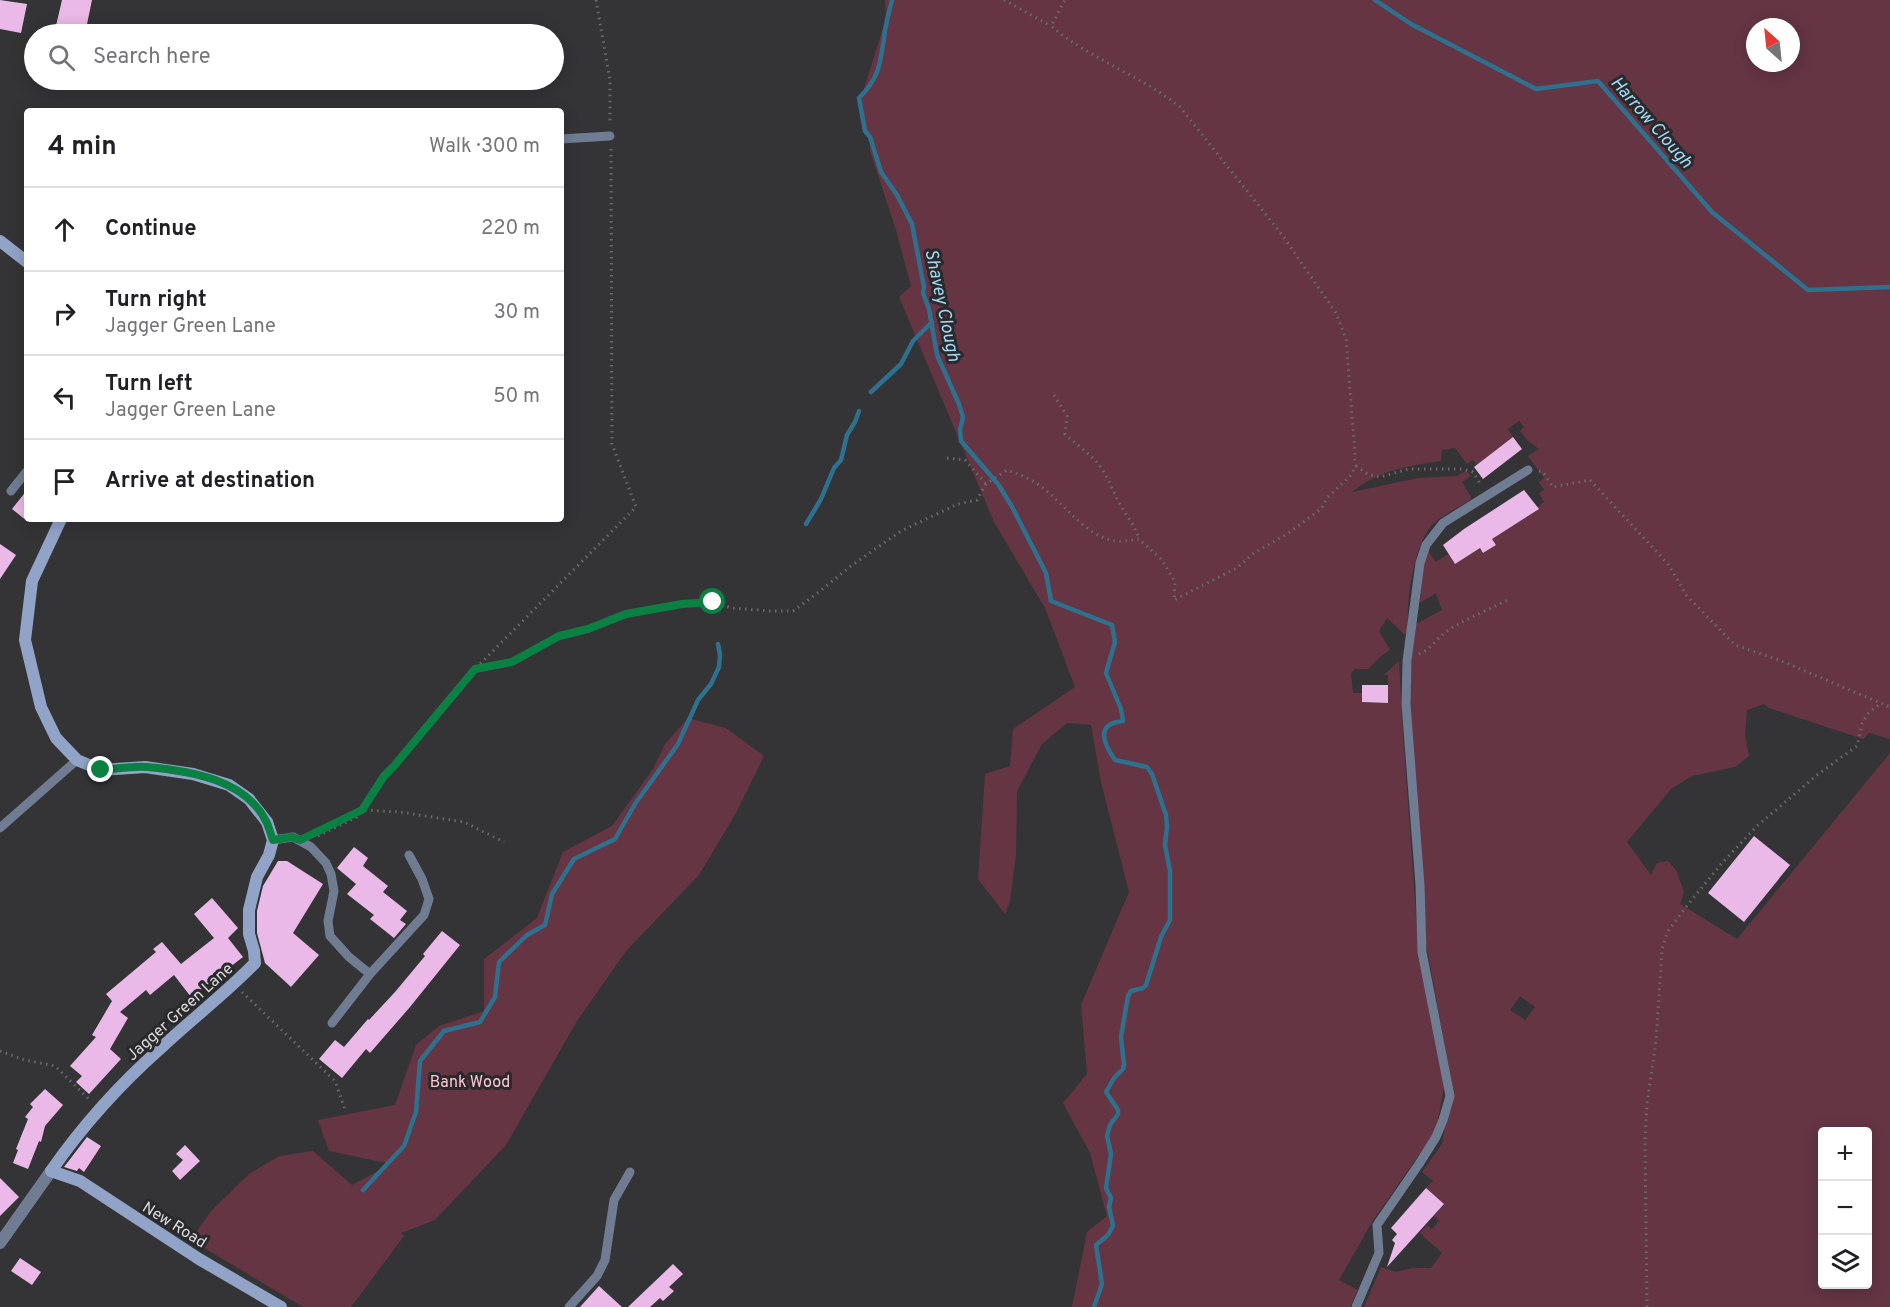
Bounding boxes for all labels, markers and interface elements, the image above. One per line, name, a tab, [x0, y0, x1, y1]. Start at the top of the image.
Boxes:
north arrow	[1746, 18, 1800, 72]
search box	[24, 24, 564, 90]
icon: search	[45, 41, 78, 74]
text: Search here	[93, 44, 211, 71]
water label: Harrow Clough	[1605, 72, 1697, 174]
text: 4 min	[48, 131, 117, 164]
text: Walk · 300 m	[429, 134, 540, 160]
icon: ahead	[48, 213, 81, 246]
text: Continue	[105, 216, 196, 243]
text: 220 m	[481, 216, 540, 242]
water label: Shavey Clough	[918, 247, 965, 364]
text: Turn right	[105, 287, 207, 314]
icon: right	[48, 297, 81, 330]
text: 30 m	[494, 300, 540, 326]
text: Jagger Green Lane	[105, 314, 276, 340]
text: Turn left	[105, 371, 193, 398]
icon: left	[48, 381, 81, 414]
text: 50 m	[493, 384, 540, 410]
text: Jagger Green Lane	[105, 398, 276, 424]
icon: arrive	[48, 465, 81, 498]
text: Arrive at destination	[105, 468, 315, 495]
route start	[699, 588, 725, 614]
route end	[87, 756, 113, 782]
street label: Jagger Green Lane	[123, 959, 238, 1066]
park label: Bank Wood	[430, 1073, 510, 1093]
map controls	[1818, 1127, 1872, 1289]
button: +	[1818, 1127, 1872, 1181]
button: −	[1818, 1181, 1872, 1235]
street label: New Road	[138, 1198, 210, 1253]
button: layers	[1818, 1235, 1872, 1289]

